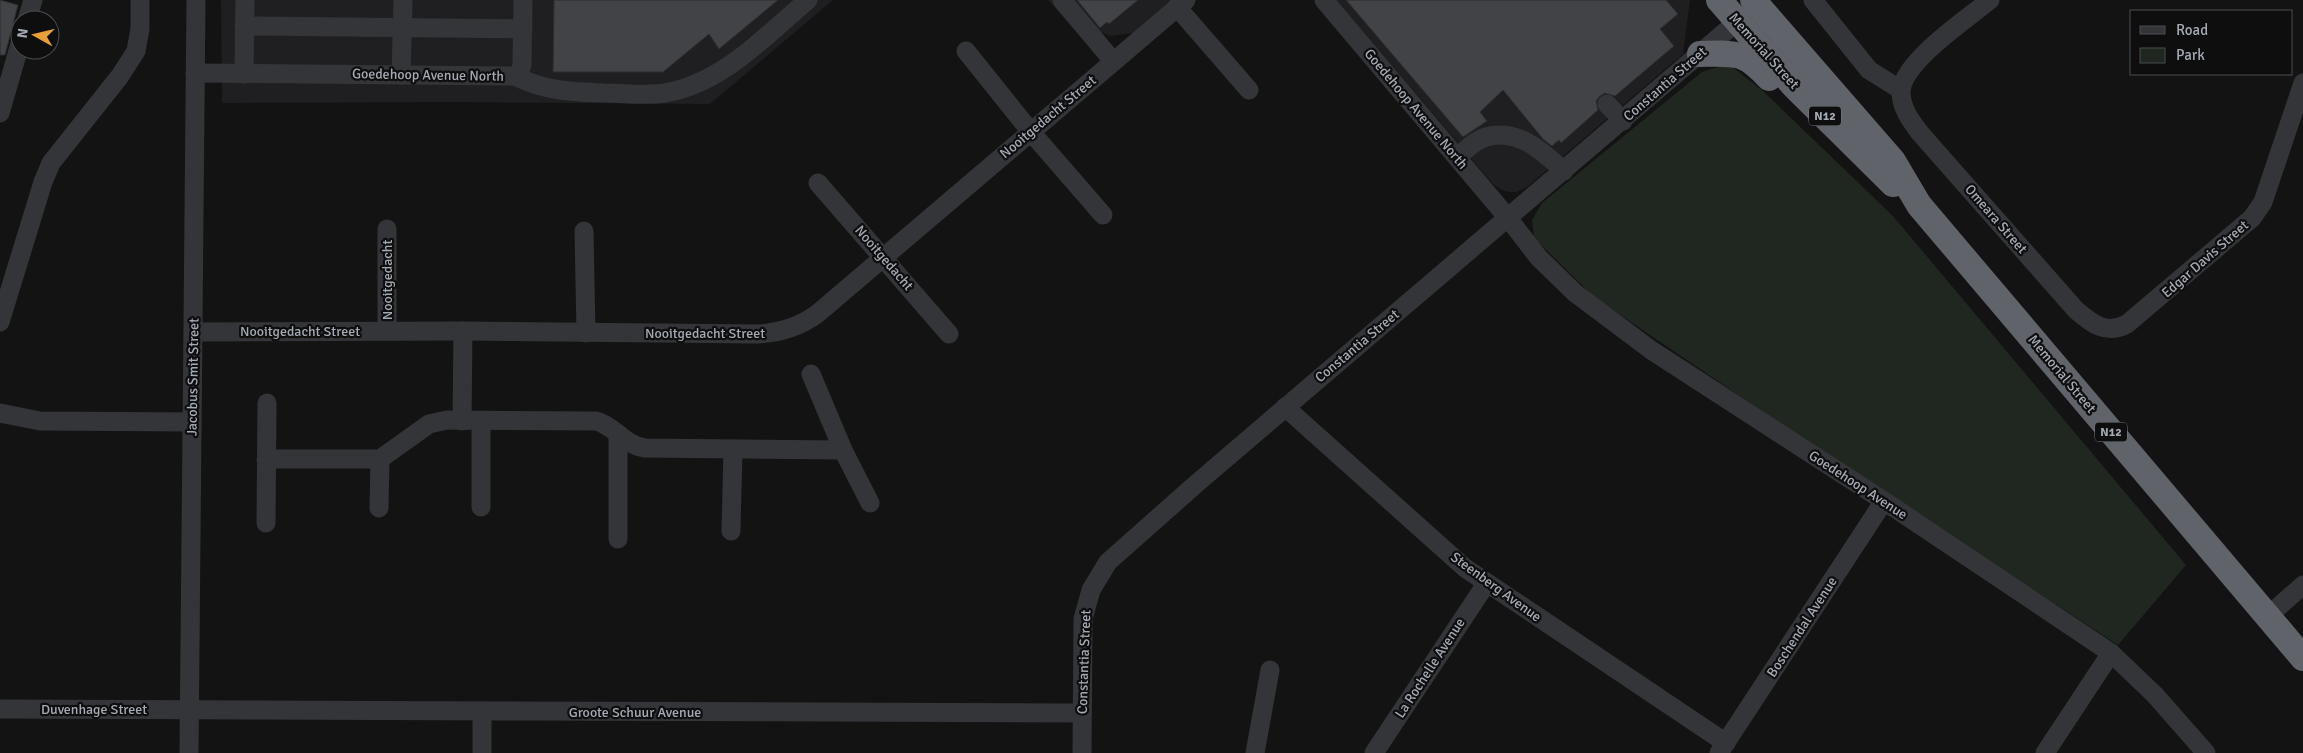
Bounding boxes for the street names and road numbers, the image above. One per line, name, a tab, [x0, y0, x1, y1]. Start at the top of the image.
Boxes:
street label: Memorial Street	[1725, 9, 1803, 93]
street label: Constantia Street	[1620, 43, 1710, 125]
street label: Goedehoop Avenue North	[1361, 45, 1471, 173]
street label: Goedehoop Avenue North	[352, 65, 504, 85]
street label: Nooitgedacht Street	[997, 72, 1100, 162]
road number: N12	[1809, 106, 1841, 125]
street label: Omeara Street	[1961, 181, 2031, 257]
street label: Edgar Davis Street	[2158, 217, 2252, 301]
street label: Nooitgedacht	[851, 222, 917, 294]
street label: Nooitgedacht	[379, 240, 396, 320]
street label: Constantia Street	[1312, 306, 1403, 386]
street label: Jacobus Smit Street	[183, 318, 203, 436]
street label: Nooitgedacht Street	[240, 323, 360, 340]
street label: Nooitgedacht Street	[645, 325, 765, 342]
street label: Memorial Street	[2024, 331, 2100, 417]
road number: N12	[2095, 422, 2127, 442]
street label: Goedehoop Avenue	[1805, 447, 1911, 523]
street label: Steenberg Avenue	[1447, 548, 1545, 626]
street label: Boschendal Avenue	[1763, 574, 1841, 680]
street label: Constantia Street	[1074, 609, 1094, 715]
street label: La Rochelle Avenue	[1391, 615, 1469, 721]
street label: Duvenhage Street	[41, 701, 147, 718]
street label: Groote Schuur Avenue	[569, 704, 701, 721]

